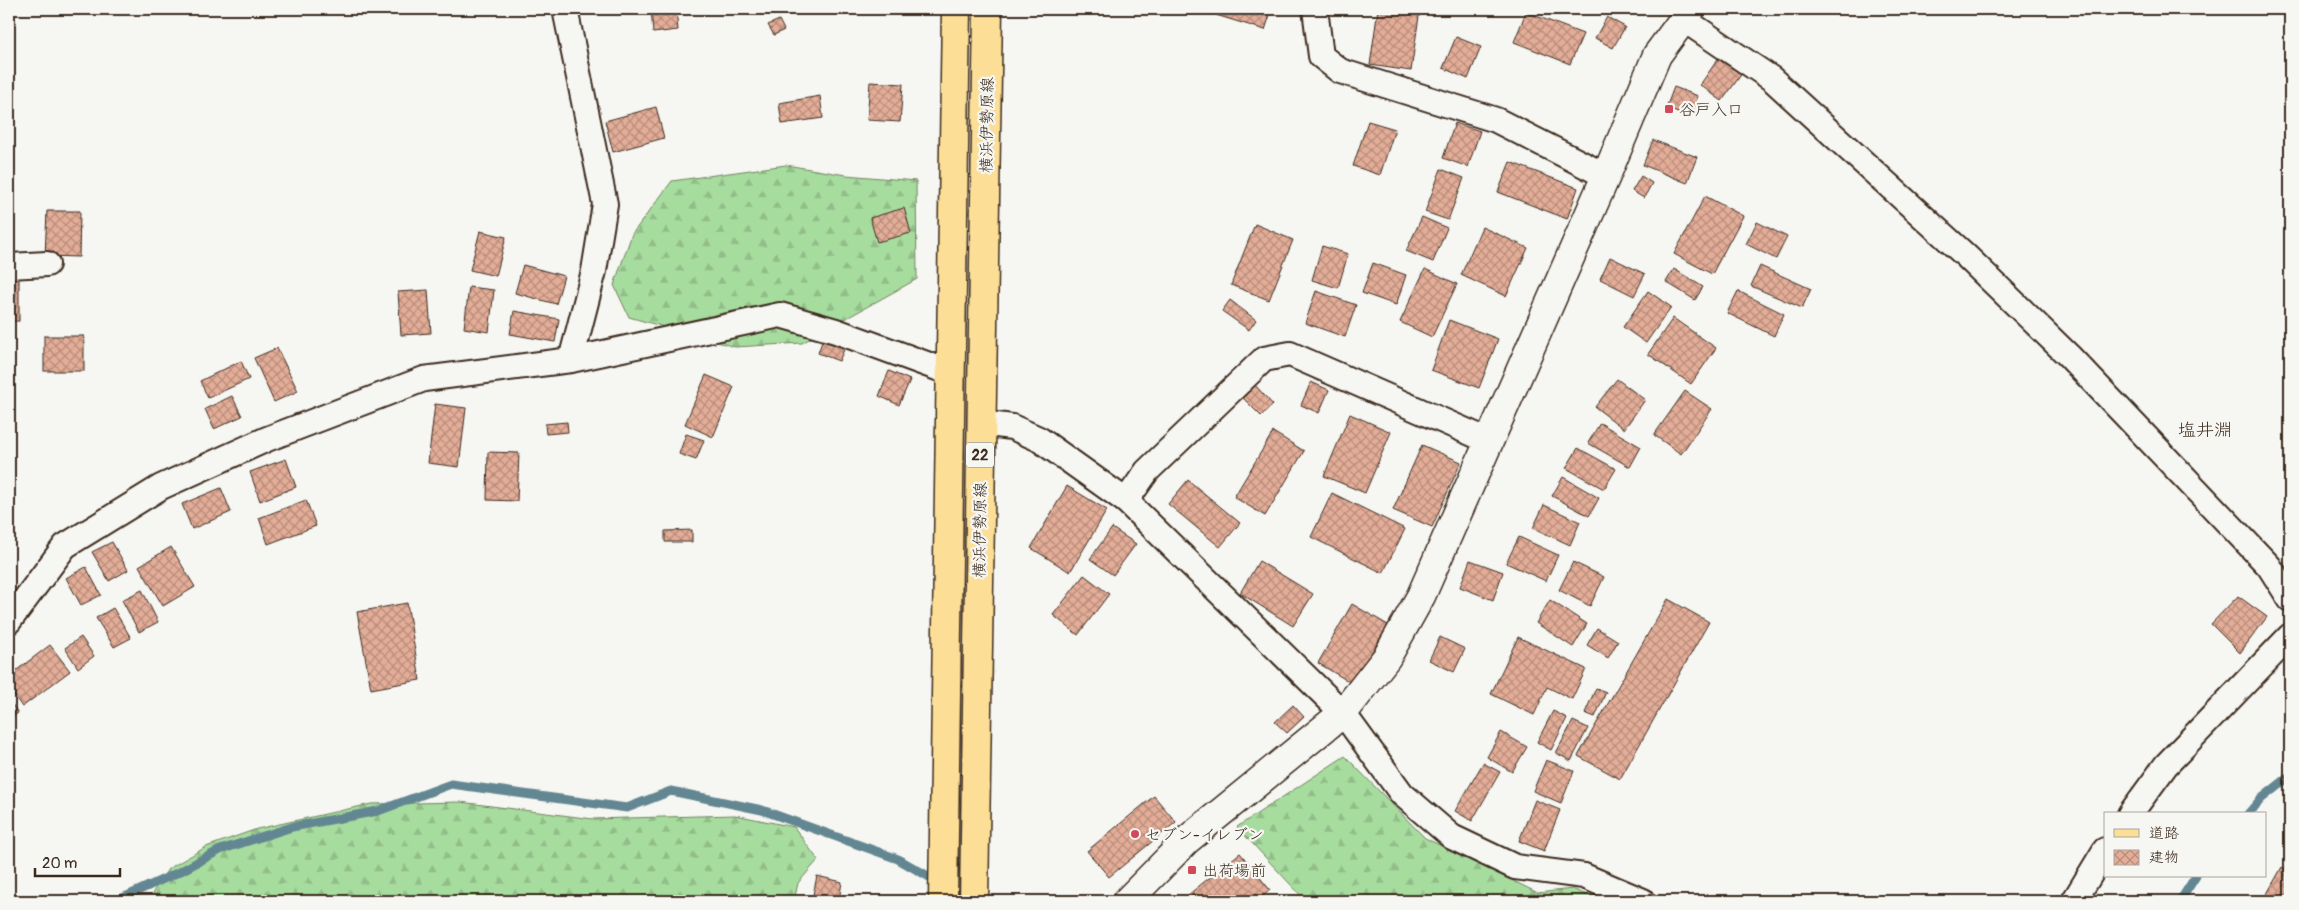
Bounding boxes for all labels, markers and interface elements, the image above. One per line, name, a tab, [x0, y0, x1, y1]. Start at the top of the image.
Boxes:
street label: 横浜伊勢原線	[976, 77, 998, 173]
place label: 谷戸入口	[1679, 100, 1743, 120]
marker: 谷戸入口	[1663, 103, 1675, 115]
district label: 塩井淵	[2178, 419, 2232, 442]
road number: 22	[966, 442, 994, 468]
street label: 横浜伊勢原線	[969, 482, 991, 578]
legend	[2104, 812, 2266, 878]
text: 道路	[2149, 824, 2179, 843]
place label: セブン-イレブン	[1145, 825, 1264, 845]
marker: セブン-イレブン	[1129, 828, 1141, 840]
scale bar	[35, 845, 120, 877]
text: 建物	[2149, 848, 2179, 867]
text: 20 m	[42, 854, 77, 873]
place label: 出荷場前	[1202, 861, 1266, 881]
marker: 出荷場前	[1186, 864, 1198, 876]

